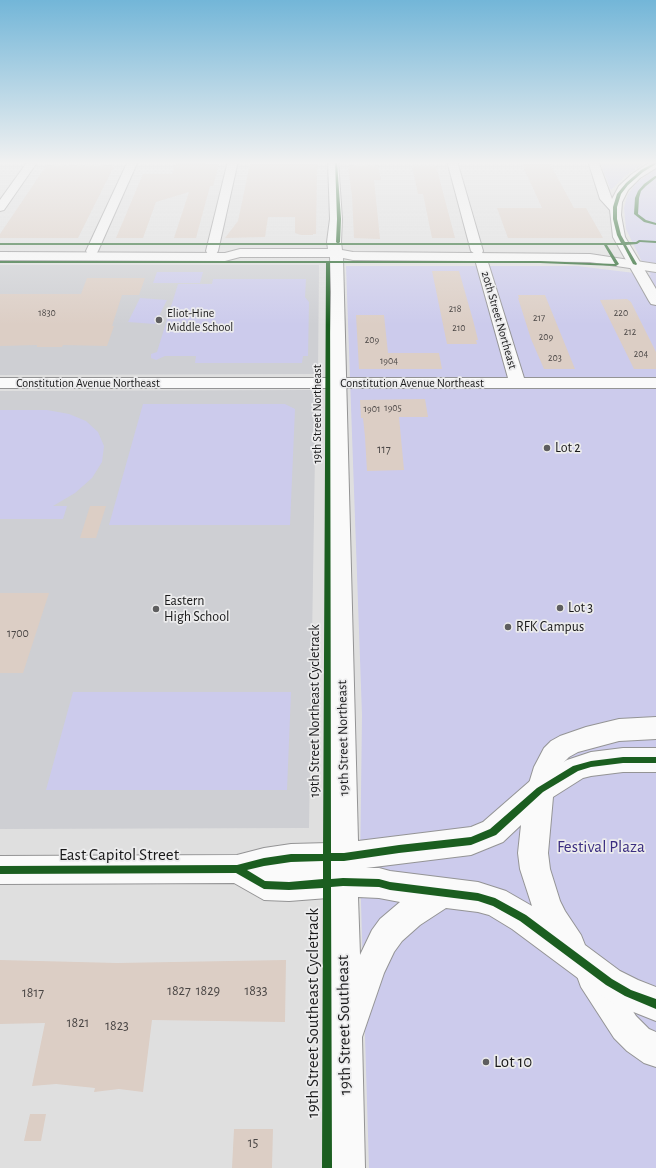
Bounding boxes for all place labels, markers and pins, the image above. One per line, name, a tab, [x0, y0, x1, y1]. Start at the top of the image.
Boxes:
place label: Eliot-Hine Middle School	[167, 306, 233, 334]
marker: Eliot-Hine Middle School	[154, 315, 164, 325]
place label: Lot 2	[555, 440, 581, 456]
marker: Lot 2	[542, 443, 552, 453]
place label: Eastern High School	[164, 593, 230, 626]
place label: Lot 3	[568, 600, 593, 616]
marker: Lot 3	[555, 603, 565, 613]
marker: Eastern High School	[151, 604, 161, 614]
place label: RFK Campus	[516, 619, 584, 635]
marker: RFK Campus	[503, 622, 513, 632]
place label: Lot 10	[494, 1052, 532, 1072]
marker: Lot 10	[481, 1057, 491, 1067]

